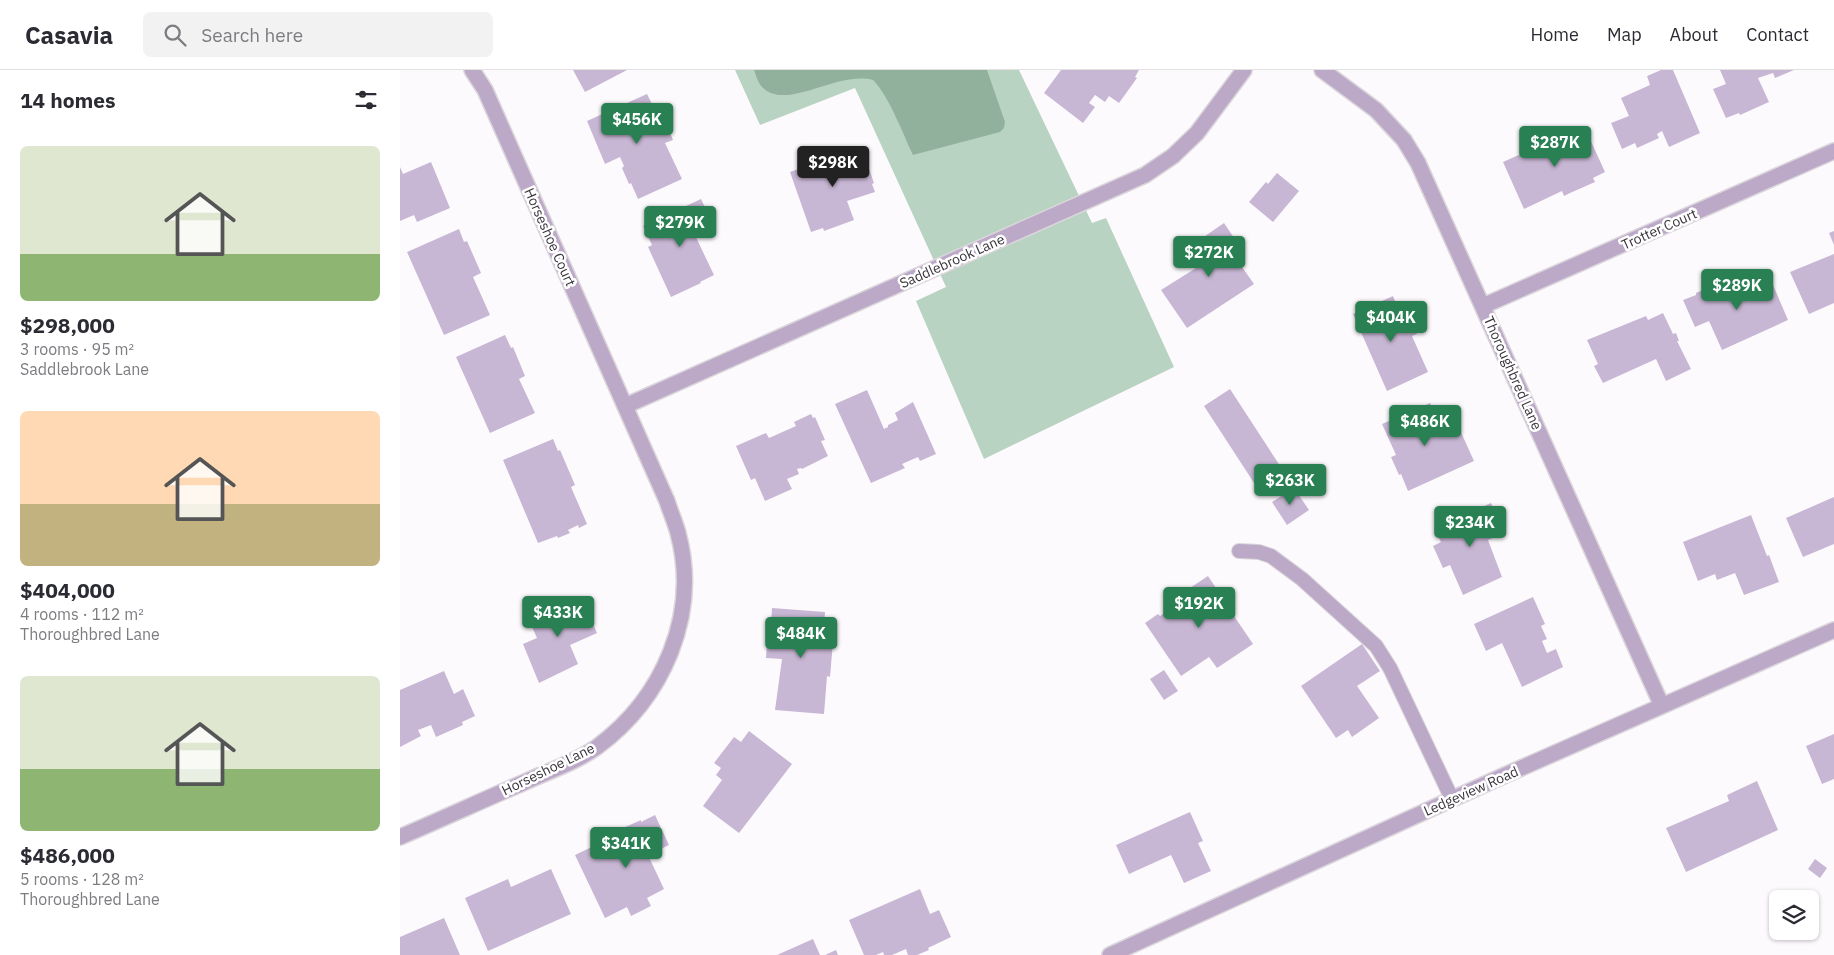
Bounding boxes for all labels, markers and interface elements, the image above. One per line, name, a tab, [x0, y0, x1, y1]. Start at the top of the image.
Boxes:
search box	[143, 12, 493, 57]
text: Casavia	[25, 19, 113, 51]
icon: search	[161, 21, 189, 49]
text: Search here	[201, 23, 303, 47]
text: Home	[1531, 23, 1579, 46]
text: Map	[1607, 23, 1642, 46]
text: About	[1670, 23, 1718, 46]
text: Contact	[1746, 23, 1809, 46]
text: 14 homes	[20, 86, 116, 114]
icon: filters	[352, 86, 380, 114]
pin: $456K	[602, 102, 672, 145]
text: $456K	[612, 109, 662, 129]
pin: $287K	[1520, 126, 1590, 168]
text: $287K	[1530, 132, 1580, 152]
pin: $298K	[798, 146, 868, 188]
text: $298K	[808, 152, 858, 172]
icon: home	[155, 179, 245, 269]
street label: Horseshoe Court	[520, 185, 580, 289]
street label: Trotter Court	[1618, 204, 1700, 254]
pin: $279K	[645, 206, 715, 248]
text: $279K	[655, 212, 705, 232]
street label: Saddlebrook Lane	[897, 230, 1008, 292]
pin: $272K	[1174, 236, 1244, 278]
text: $272K	[1184, 242, 1234, 262]
pin: $289K	[1702, 268, 1772, 311]
text: $289K	[1712, 275, 1762, 295]
pin: $404K	[1356, 300, 1426, 343]
text: $404K	[1366, 307, 1416, 327]
text: $298,000	[20, 311, 115, 339]
street label: Thoroughbred Lane	[1480, 313, 1546, 433]
text: 3 rooms · 95 m²	[20, 339, 134, 359]
text: Saddlebrook Lane	[20, 359, 149, 379]
pin: $486K	[1390, 404, 1460, 447]
text: $486K	[1400, 411, 1450, 431]
icon: home	[155, 444, 245, 534]
pin: $263K	[1255, 464, 1325, 506]
text: $263K	[1265, 470, 1315, 490]
pin: $234K	[1435, 506, 1505, 548]
text: $234K	[1445, 512, 1495, 532]
text: $404,000	[20, 576, 115, 604]
pin: $192K	[1164, 586, 1234, 629]
text: $192K	[1174, 593, 1224, 613]
pin: $433K	[523, 596, 593, 638]
text: $433K	[533, 602, 583, 622]
text: 4 rooms · 112 m²	[20, 604, 144, 624]
pin: $484K	[766, 616, 836, 659]
text: $484K	[776, 623, 826, 643]
text: Thoroughbred Lane	[20, 624, 160, 644]
icon: home	[155, 709, 245, 799]
street label: Horseshoe Lane	[499, 739, 598, 799]
street label: Ledgeview Road	[1421, 762, 1521, 820]
pin: $341K	[591, 826, 661, 869]
text: $341K	[601, 833, 651, 853]
text: $486,000	[20, 841, 115, 869]
text: 5 rooms · 128 m²	[20, 869, 144, 889]
text: Thoroughbred Lane	[20, 889, 160, 909]
map controls	[1769, 890, 1819, 940]
button: layers	[1769, 890, 1819, 940]

